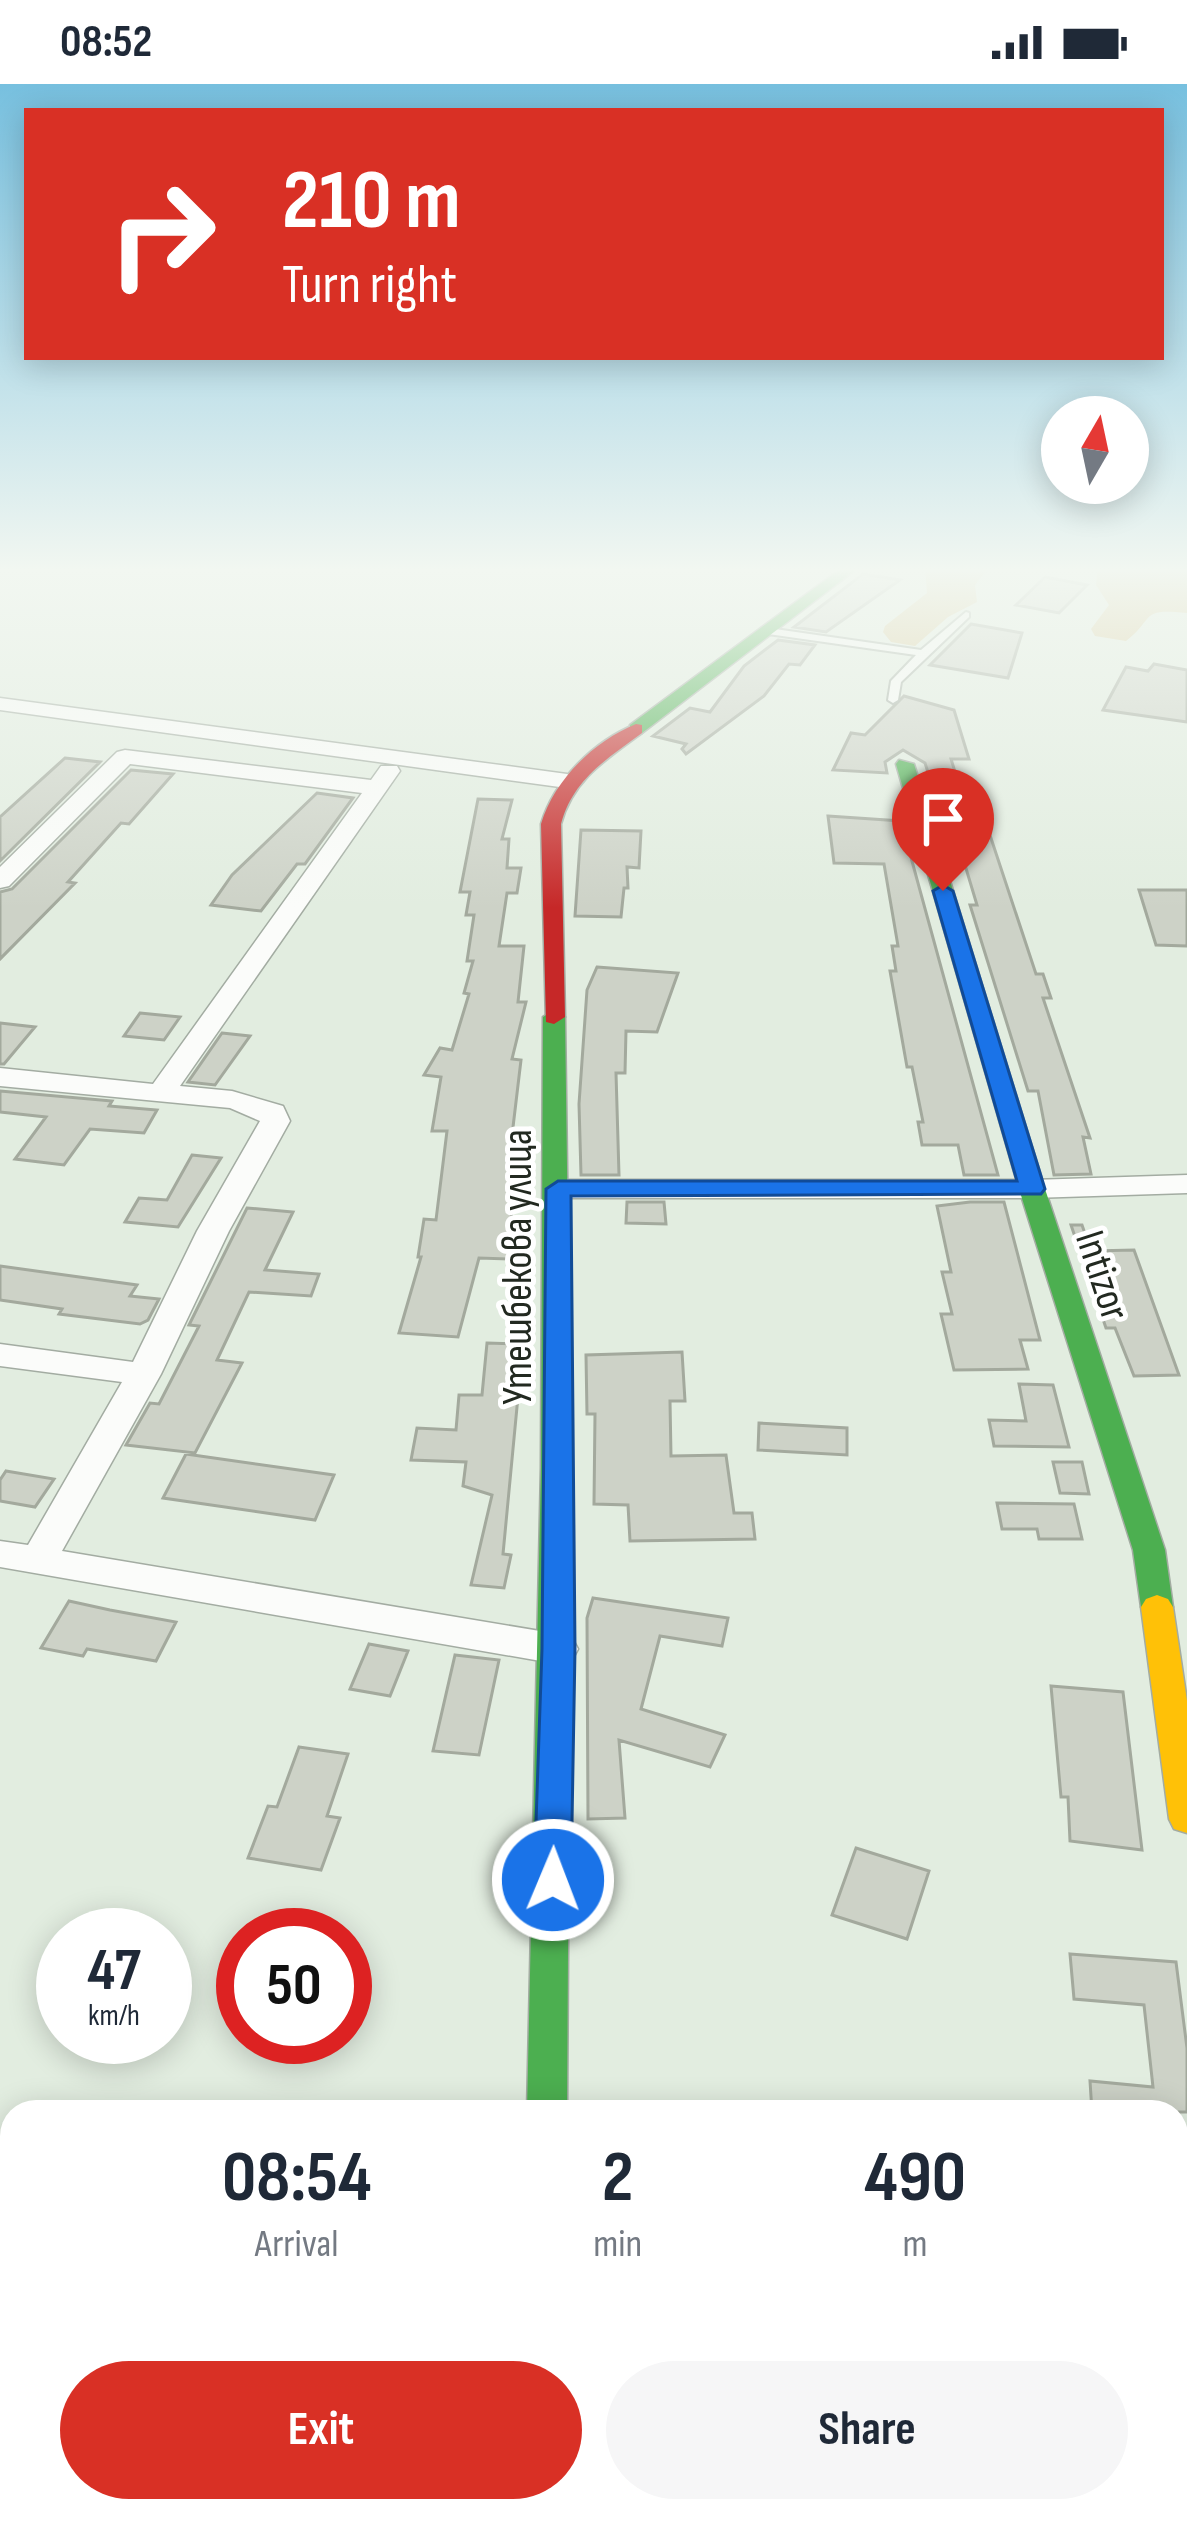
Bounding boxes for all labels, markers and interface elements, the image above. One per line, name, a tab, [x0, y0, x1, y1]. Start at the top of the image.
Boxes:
text: 08:52	[60, 15, 152, 70]
text: 210 m	[282, 151, 461, 252]
icon: right	[84, 156, 240, 312]
text: Turn right	[282, 253, 457, 318]
north arrow	[1041, 396, 1149, 504]
map controls	[1041, 396, 1149, 504]
pin	[892, 768, 994, 891]
icon: arrive	[910, 786, 976, 852]
street label: Утешбекова улица	[493, 1129, 544, 1405]
street label: Intizor	[1063, 1224, 1140, 1327]
position arrow	[490, 1817, 616, 1943]
speed limit sign: 50	[216, 1908, 372, 2064]
text: 47	[87, 1935, 141, 2007]
text: km/h	[88, 1998, 140, 2034]
text: 08:54	[222, 2135, 371, 2222]
text: 2	[602, 2135, 634, 2222]
text: 490	[864, 2135, 966, 2222]
text: Arrival	[255, 2221, 339, 2268]
text: min	[593, 2221, 642, 2268]
text: m	[903, 2221, 928, 2268]
button: Exit	[60, 2361, 582, 2499]
button: Share	[606, 2361, 1128, 2499]

